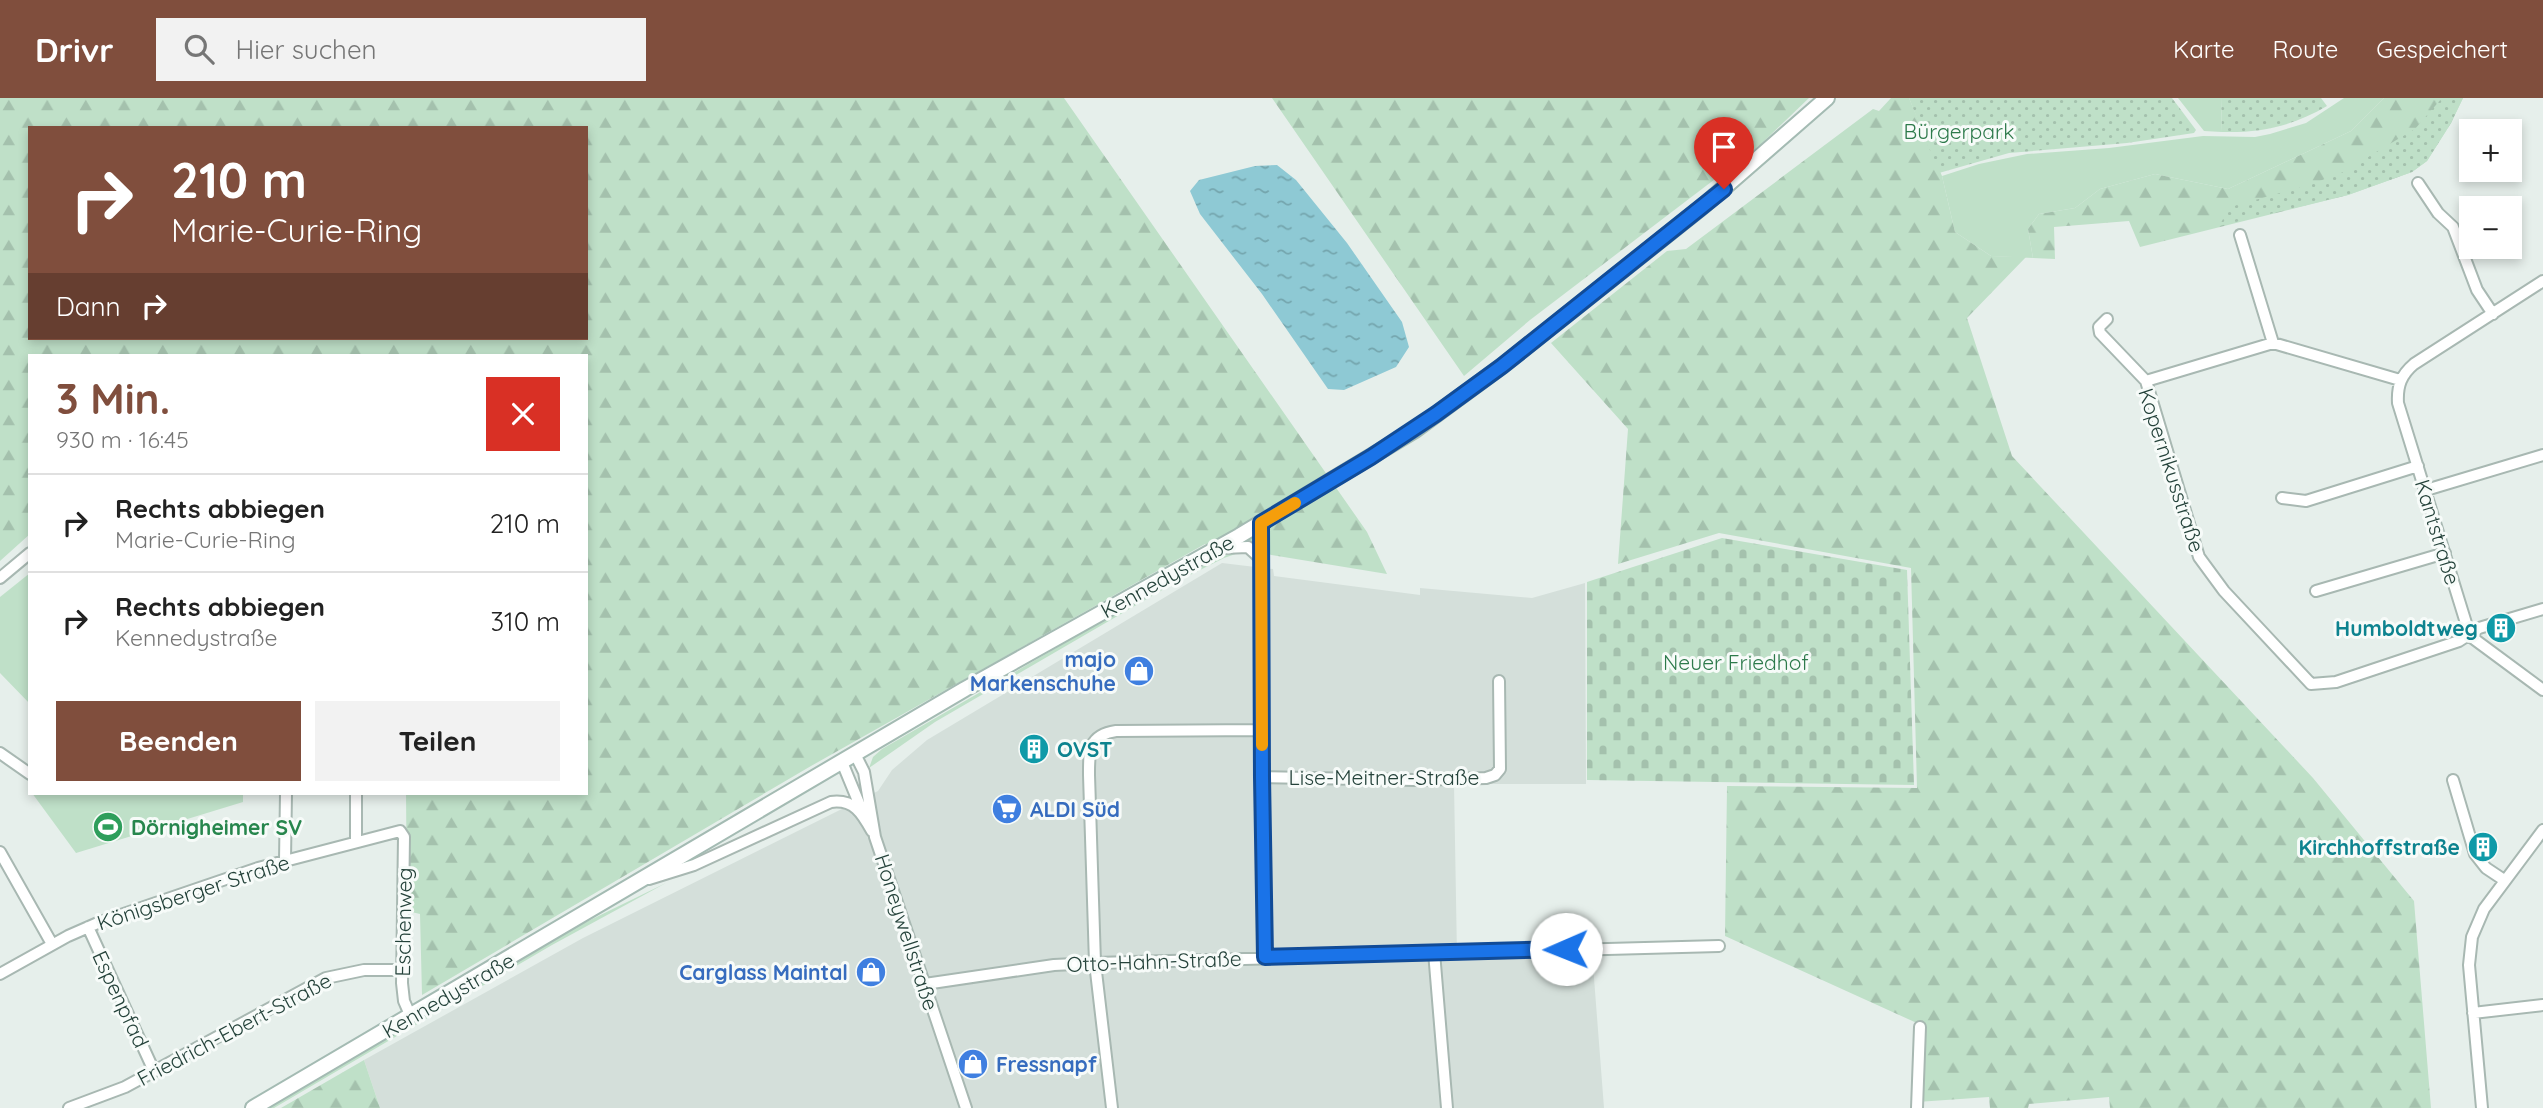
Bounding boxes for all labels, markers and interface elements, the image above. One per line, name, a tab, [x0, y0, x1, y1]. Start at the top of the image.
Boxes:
search box	[156, 18, 646, 81]
text: Drivr	[35, 29, 114, 70]
icon: search	[180, 30, 218, 68]
text: Hier suchen	[236, 33, 377, 66]
text: Karte	[2173, 34, 2235, 64]
text: Route	[2273, 34, 2338, 64]
text: Gespeichert	[2376, 34, 2508, 64]
pin	[1694, 117, 1754, 189]
park label: Bürgerpark	[1904, 118, 2014, 144]
map controls	[2459, 119, 2522, 259]
button: +	[2459, 119, 2522, 182]
icon: arrive	[1705, 128, 1743, 166]
text: 210 m	[171, 149, 307, 210]
icon: right	[56, 154, 147, 245]
button: −	[2459, 196, 2522, 259]
text: Marie-Curie-Ring	[171, 210, 422, 250]
icon: right	[135, 287, 173, 325]
text: Dann	[56, 290, 121, 323]
text: 3 Min.	[56, 372, 170, 425]
button: close	[486, 377, 560, 451]
street label: Kopernikusstraße	[2133, 385, 2211, 555]
text: 930 m · 16:45	[56, 425, 189, 454]
street label: Kantstraße	[2410, 476, 2466, 588]
text: Rechts abbiegen	[115, 492, 325, 525]
icon: right	[56, 504, 94, 542]
text: 210 m	[490, 507, 560, 540]
text: Marie-Curie-Ring	[115, 525, 296, 554]
street label: Kennedystraße	[1096, 529, 1238, 623]
text: Rechts abbiegen	[115, 590, 325, 623]
icon: right	[56, 602, 94, 640]
text: 310 m	[490, 605, 560, 638]
building icon: Humboldtweg	[2484, 611, 2518, 645]
place label: Humboldtweg	[2335, 615, 2478, 641]
text: Kennedystraße	[115, 623, 277, 652]
place label: majo Markenschuhe	[970, 646, 1116, 696]
park label: Neuer Friedhof	[1663, 649, 1809, 675]
shop icon: majo Markenschuhe	[1122, 654, 1156, 688]
button: Beenden	[56, 701, 301, 781]
button: Teilen	[315, 701, 560, 781]
building icon: OVST	[1017, 732, 1051, 766]
place label: OVST	[1057, 736, 1112, 762]
street label: Lise-Meitner-Straße	[1289, 764, 1479, 790]
supermarket icon: ALDI Süd	[990, 792, 1024, 826]
place label: ALDI Süd	[1030, 796, 1120, 822]
sports icon: Dörnigheimer SV	[91, 810, 125, 844]
place label: Dörnigheimer SV	[131, 814, 302, 840]
building icon: Kirchhoffstraße	[2466, 830, 2500, 864]
place label: Kirchhoffstraße	[2298, 834, 2460, 860]
street label: Königsberger Straße	[93, 849, 293, 935]
street label: Honeywellstraße	[869, 850, 945, 1014]
street label: Eschenweg	[389, 867, 417, 977]
position arrow	[1529, 912, 1603, 986]
street label: Otto-Hahn-Straße	[1066, 945, 1242, 977]
street label: Espenpfad	[87, 946, 155, 1052]
street label: Kennedystraße	[377, 947, 519, 1043]
shop icon: Carglass Maintal	[854, 955, 888, 989]
place label: Carglass Maintal	[679, 959, 848, 985]
street label: Friedrich-Ebert-Straße	[132, 967, 336, 1091]
shop icon: Fressnapf	[956, 1047, 990, 1081]
place label: Fressnapf	[996, 1051, 1098, 1077]

